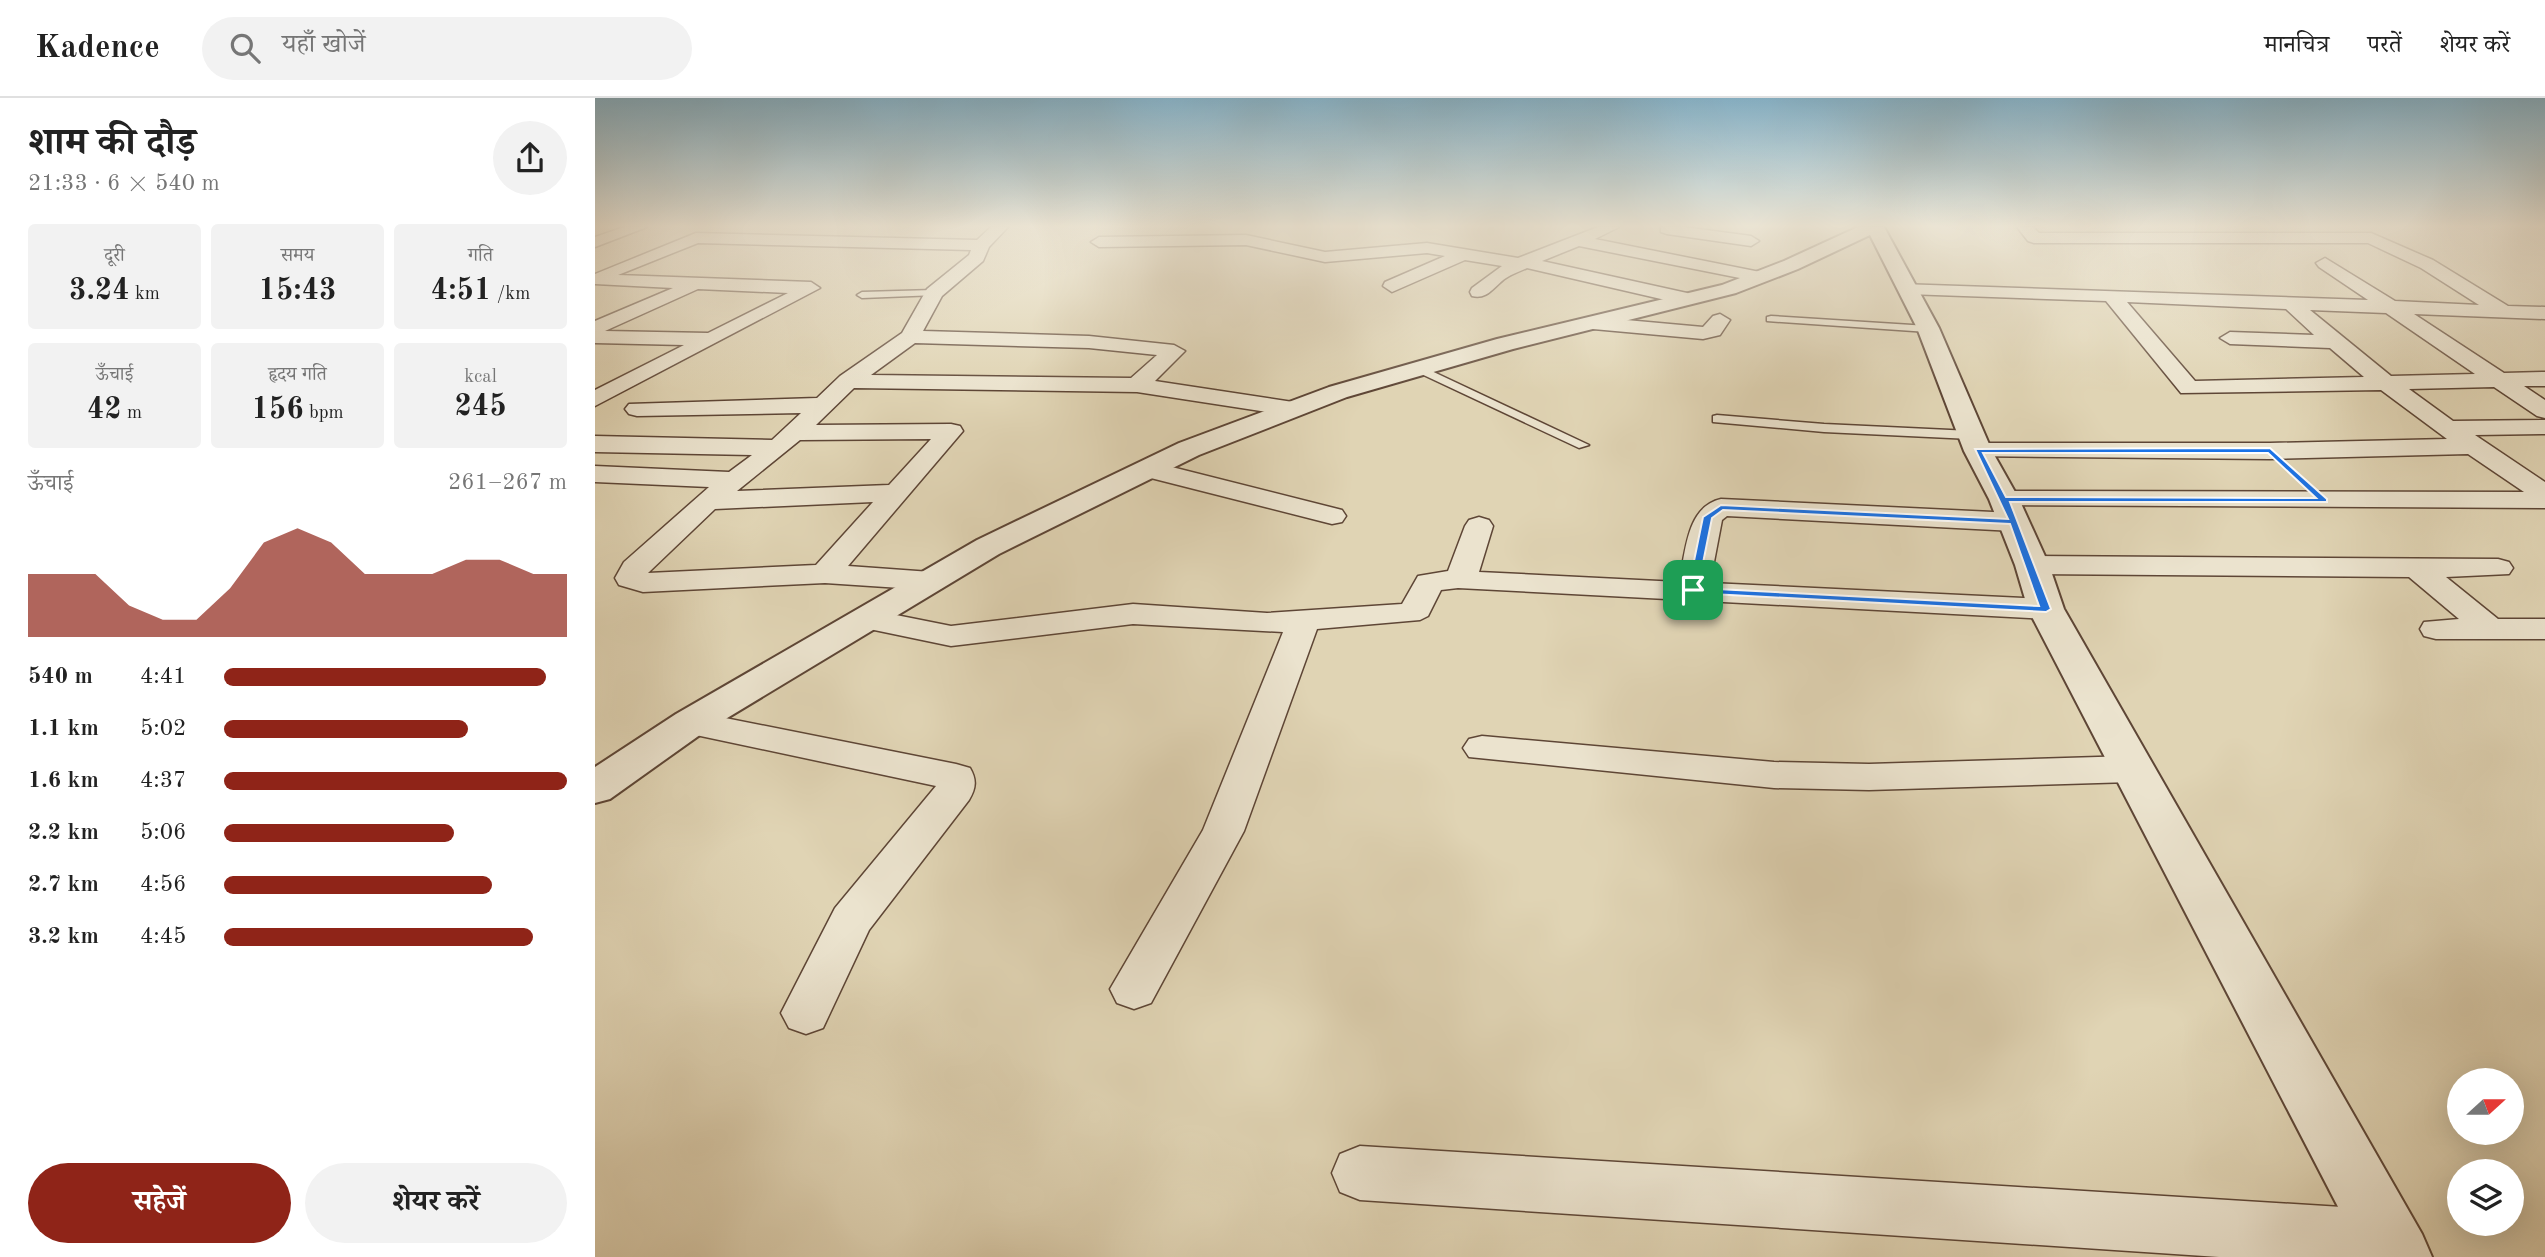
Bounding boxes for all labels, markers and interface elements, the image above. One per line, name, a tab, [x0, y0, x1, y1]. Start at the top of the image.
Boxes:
search box	[202, 17, 692, 80]
icon: search	[226, 29, 264, 67]
text: Kadence	[35, 32, 160, 65]
text: यहाँ खोजें	[282, 32, 365, 58]
text: मानचित्र	[2264, 34, 2329, 58]
text: परतें	[2367, 34, 2402, 58]
text: शेयर करें	[2440, 34, 2510, 58]
button: share	[493, 121, 567, 195]
text: शाम की दौड़	[28, 125, 196, 163]
text: 21:33 · 6 × 540 m	[28, 172, 220, 195]
text: दूरी	[104, 247, 125, 266]
text: समय	[281, 247, 314, 266]
text: गति	[468, 247, 493, 266]
text: 3.24	[69, 276, 130, 306]
text: 15:43	[259, 276, 337, 306]
text: 4:51	[431, 276, 491, 306]
text: km	[130, 285, 160, 304]
text: /km	[491, 285, 530, 304]
text: ऊँचाई	[96, 366, 133, 385]
text: हृदय गति	[268, 366, 327, 385]
text: kcal	[464, 368, 497, 387]
text: 245	[454, 392, 507, 422]
text: 42	[87, 395, 122, 425]
text: 156	[251, 395, 304, 425]
text: m	[122, 404, 142, 423]
text: bpm	[304, 404, 344, 423]
text: 261–267 m	[448, 471, 567, 494]
text: ऊँचाई	[28, 472, 73, 495]
pin	[1663, 560, 1723, 620]
icon: arrive	[1674, 571, 1712, 609]
text: 540 m	[28, 665, 93, 688]
text: 4:41	[140, 665, 186, 688]
text: 1.1 km	[28, 717, 99, 740]
text: 5:02	[140, 717, 186, 740]
text: 1.6 km	[28, 769, 99, 792]
text: 4:37	[140, 769, 186, 792]
text: 2.2 km	[28, 821, 99, 844]
text: 5:06	[140, 821, 186, 844]
text: 2.7 km	[28, 873, 99, 896]
text: 4:56	[140, 873, 186, 896]
text: 3.2 km	[28, 925, 99, 948]
text: 4:45	[140, 925, 186, 948]
north arrow	[2447, 1068, 2523, 1144]
map controls	[2447, 1068, 2524, 1236]
button: layers	[2447, 1159, 2524, 1236]
button: सहेजें	[28, 1163, 291, 1243]
button: शेयर करें	[305, 1163, 567, 1243]

